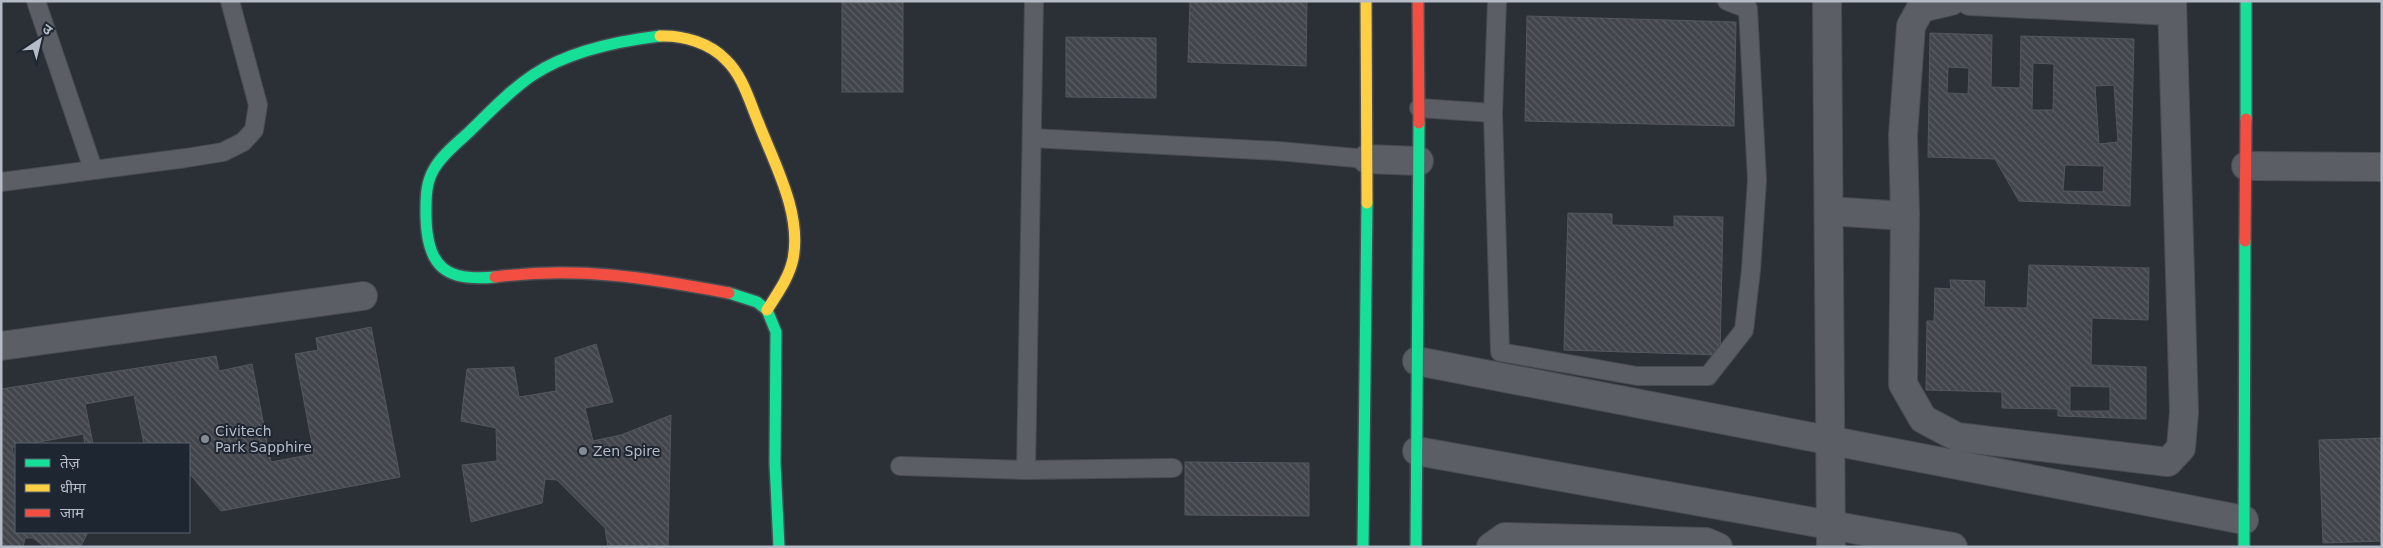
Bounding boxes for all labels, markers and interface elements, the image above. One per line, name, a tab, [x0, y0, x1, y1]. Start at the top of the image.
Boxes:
north arrow	[15, 15, 65, 65]
text: उ	[40, 20, 56, 39]
place label: Civitech Park Sapphire	[215, 423, 312, 455]
marker: Civitech Park Sapphire	[199, 433, 211, 445]
legend	[15, 443, 190, 533]
place label: Zen Spire	[593, 443, 660, 459]
marker: Zen Spire	[577, 445, 589, 457]
text: तेज़	[60, 454, 81, 472]
text: धीमा	[60, 479, 87, 497]
text: जाम	[60, 504, 85, 522]

